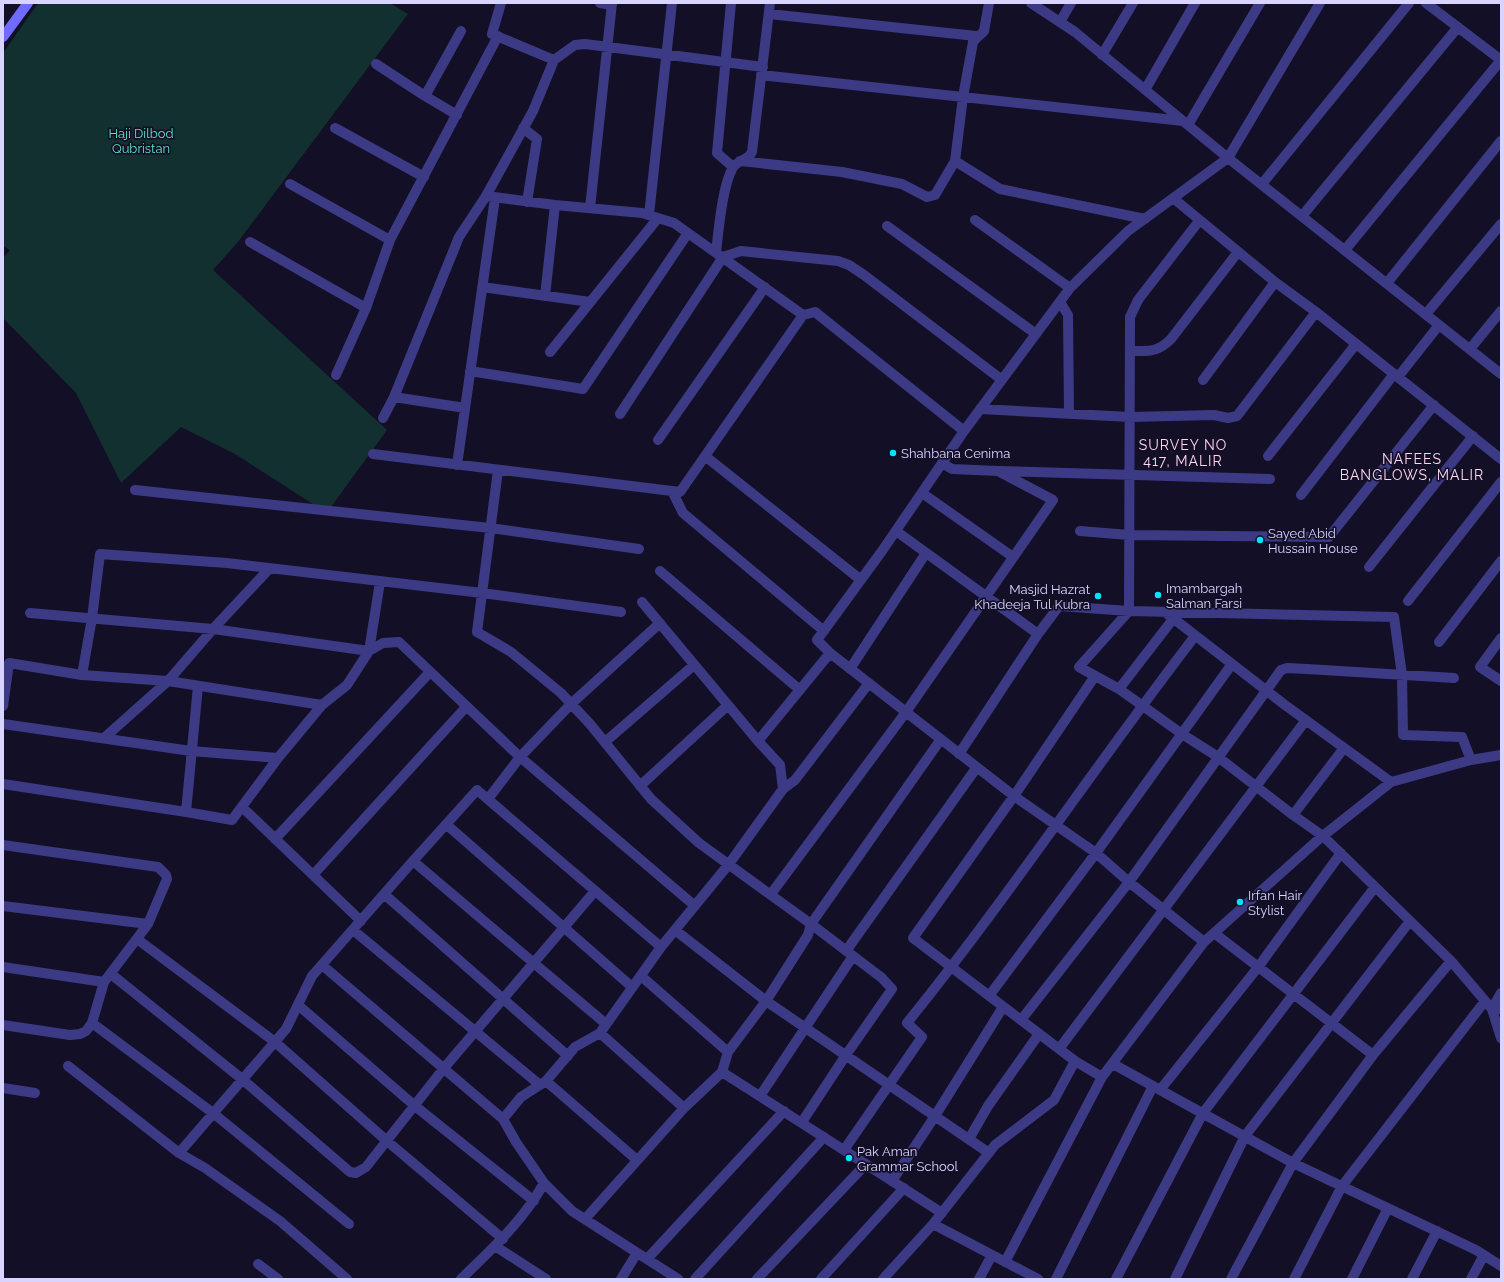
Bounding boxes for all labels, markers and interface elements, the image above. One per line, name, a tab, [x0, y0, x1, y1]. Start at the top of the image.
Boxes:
park label: Haji Dilbod Qubristan	[108, 126, 174, 156]
district label: SURVEY NO 417, MALIR	[1139, 437, 1227, 469]
place label: Shahbana Cenima	[901, 446, 1010, 461]
marker: Shahbana Cenima	[888, 448, 898, 458]
district label: NAFEES BANGLOWS, MALIR	[1340, 451, 1484, 483]
place label: Sayed Abid Hussain House	[1268, 526, 1358, 556]
marker: Sayed Abid Hussain House	[1255, 535, 1265, 545]
place label: Imambargah Salman Farsi	[1166, 581, 1242, 611]
place label: Masjid Hazrat Khadeeja Tul Kubra	[974, 582, 1091, 612]
marker: Imambargah Salman Farsi	[1153, 590, 1163, 600]
marker: Masjid Hazrat Khadeeja Tul Kubra	[1093, 591, 1103, 601]
place label: Irfan Hair Stylist	[1248, 888, 1302, 918]
marker: Irfan Hair Stylist	[1235, 897, 1245, 907]
place label: Pak Aman Grammar School	[857, 1144, 959, 1174]
marker: Pak Aman Grammar School	[844, 1153, 854, 1163]

